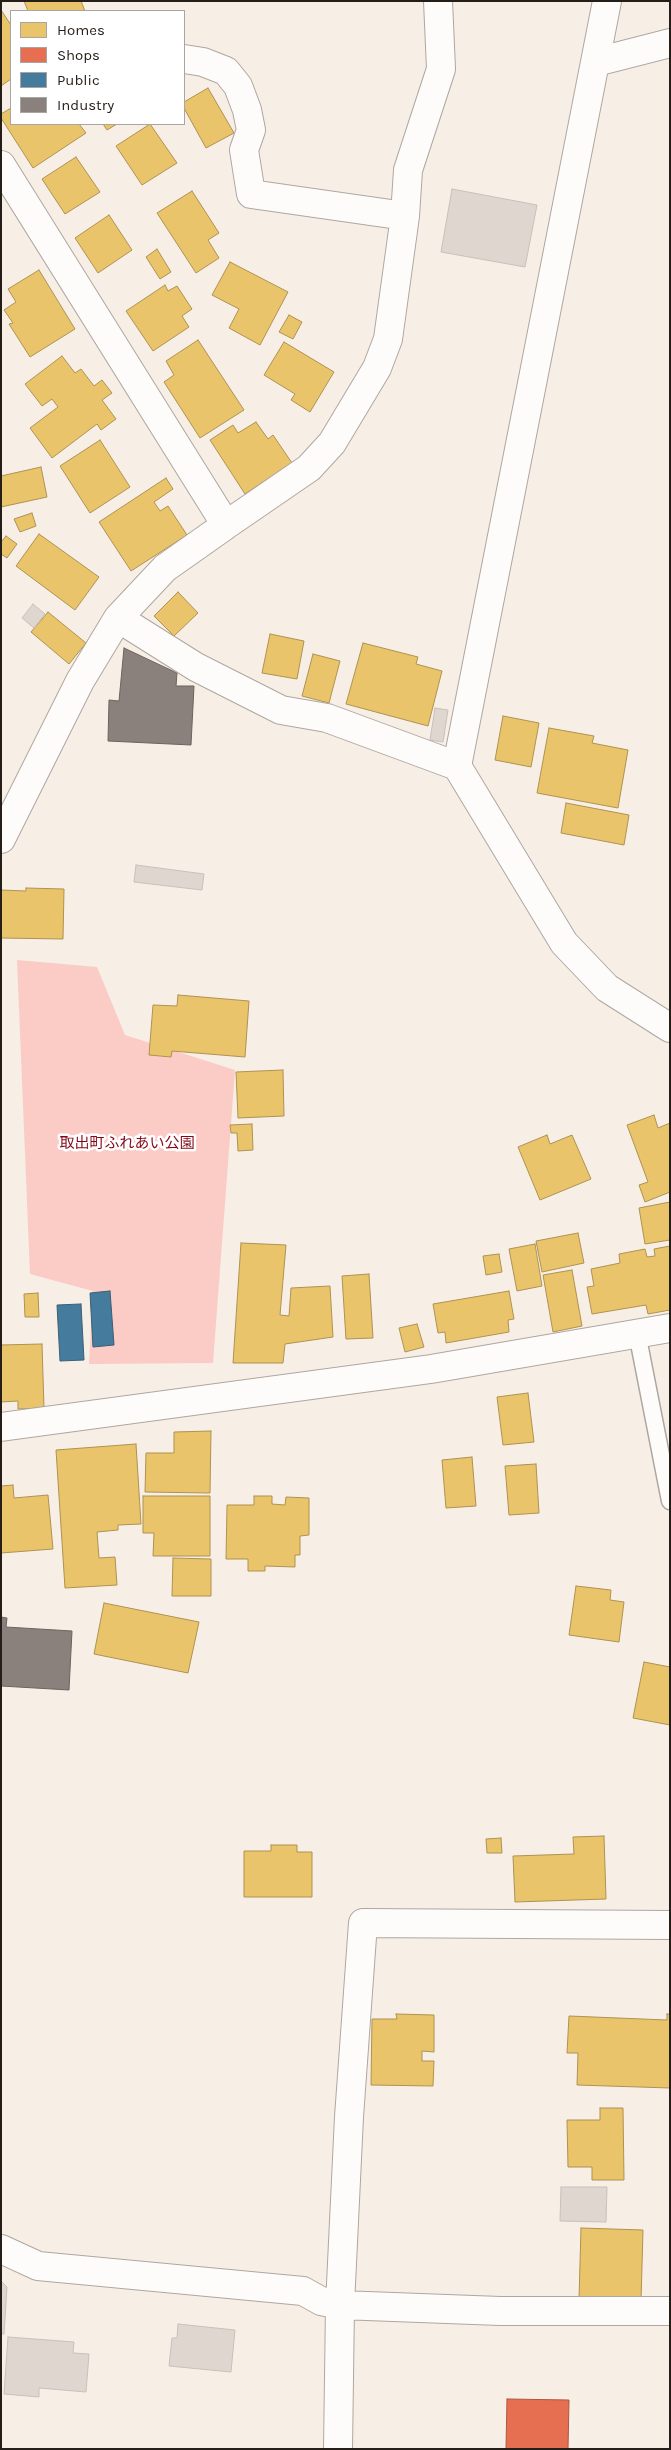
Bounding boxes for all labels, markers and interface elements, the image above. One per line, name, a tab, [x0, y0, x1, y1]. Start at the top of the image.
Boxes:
legend	[10, 10, 185, 125]
text: Homes	[57, 21, 105, 39]
text: Shops	[57, 46, 100, 64]
text: Public	[57, 71, 100, 89]
text: Industry	[57, 96, 114, 114]
park label: 取出町ふれあい公園	[60, 1135, 194, 1153]

